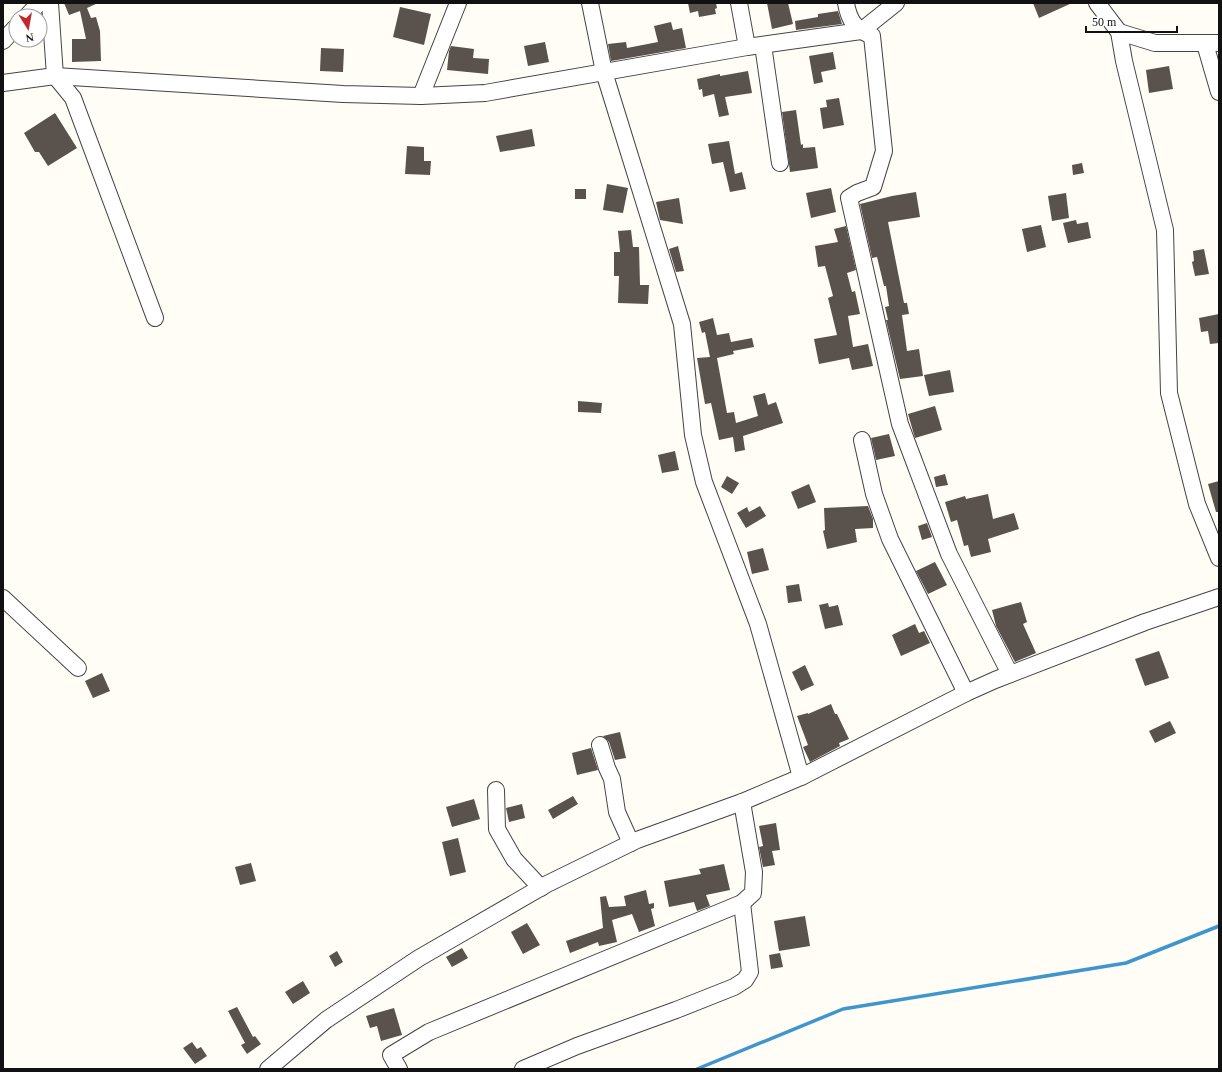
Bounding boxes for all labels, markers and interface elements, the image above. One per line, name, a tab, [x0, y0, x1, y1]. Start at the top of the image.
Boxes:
north arrow	[8, 8, 48, 48]
scale bar	[1086, 8, 1177, 34]
text: 50 m	[1092, 15, 1117, 29]
text: N	[25, 31, 35, 44]

